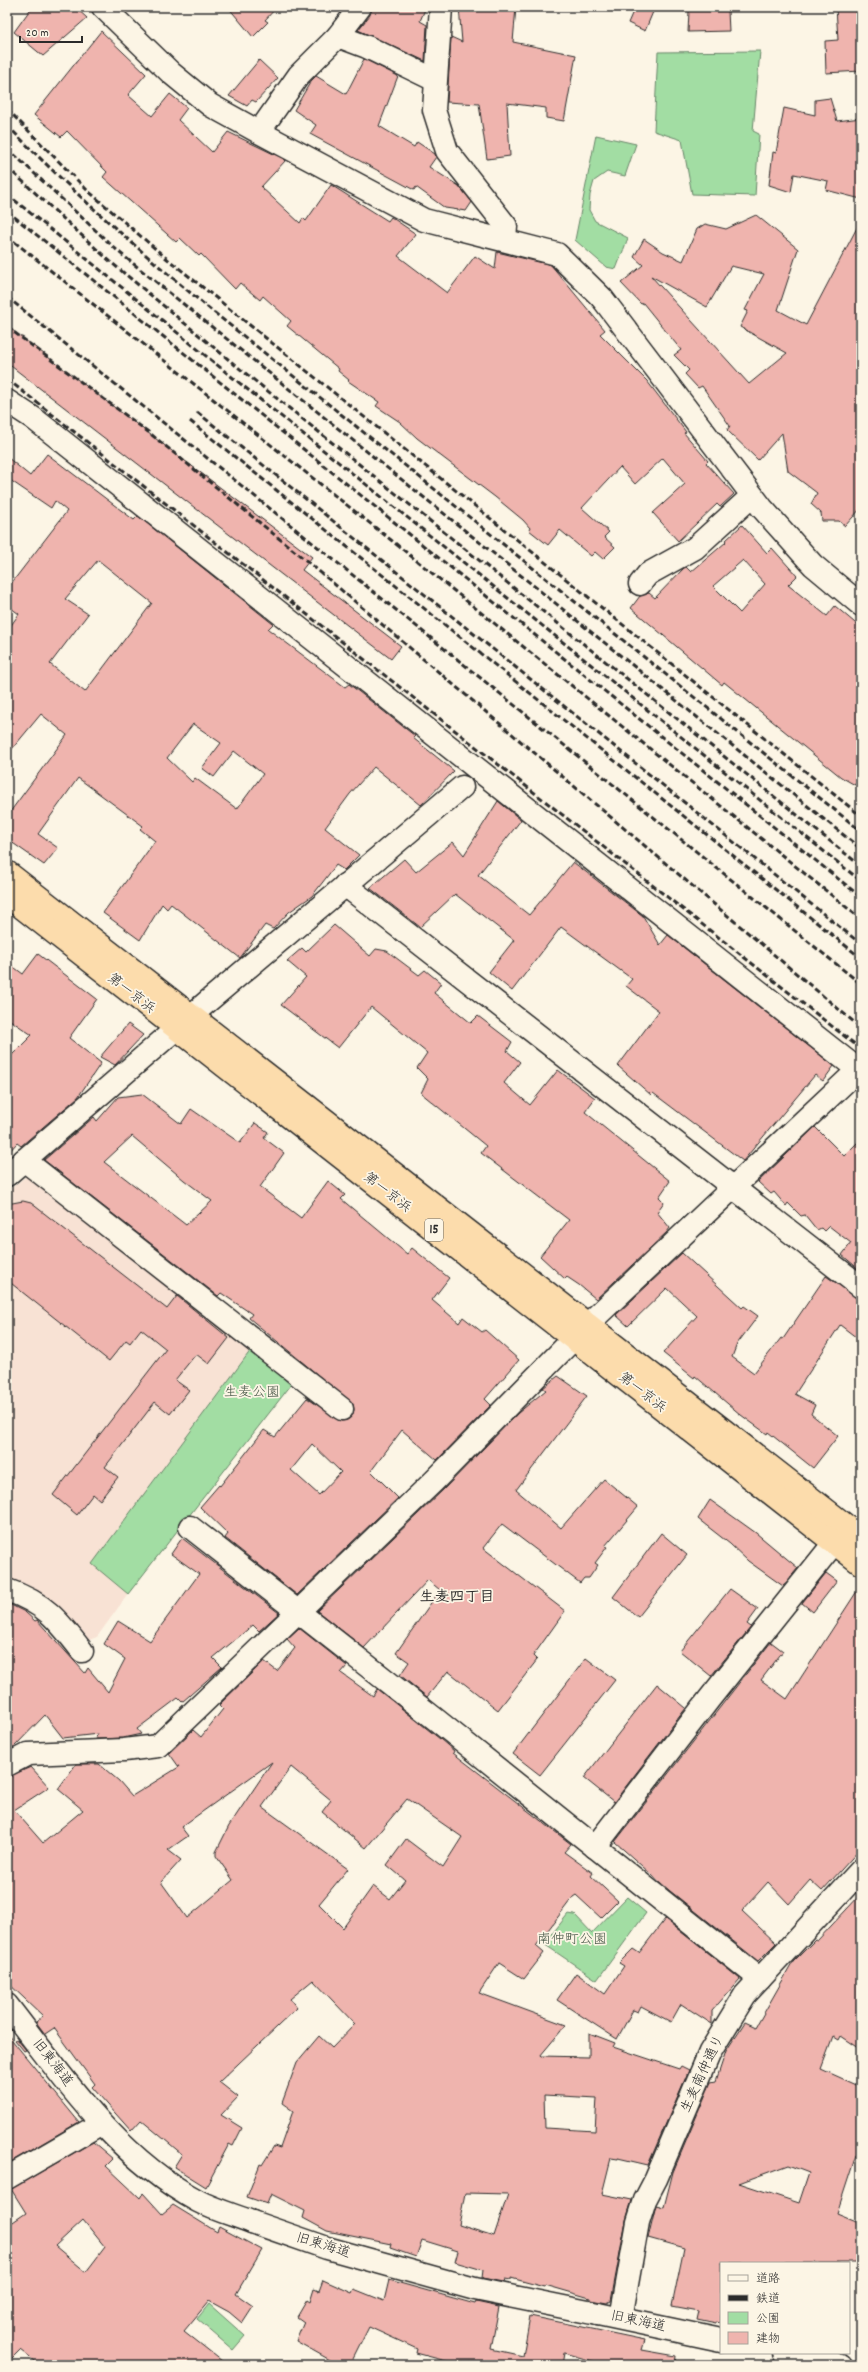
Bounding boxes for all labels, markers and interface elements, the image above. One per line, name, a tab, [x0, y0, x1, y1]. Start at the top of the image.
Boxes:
scale bar	[20, 18, 82, 44]
text: 20 m	[26, 25, 49, 42]
street label: 第一京浜	[103, 969, 159, 1019]
street label: 第一京浜	[359, 1168, 415, 1218]
road number: 15	[425, 1219, 443, 1241]
street label: 第一京浜	[614, 1368, 670, 1418]
park label: 生麦公園	[224, 1383, 280, 1403]
district label: 生麦四丁目	[419, 1587, 495, 1609]
park label: 南仲町公園	[537, 1930, 607, 1950]
street label: 生麦南仲通り	[676, 2032, 730, 2116]
street label: 旧東海道	[27, 2035, 77, 2091]
street label: 旧東海道	[293, 2228, 353, 2264]
legend	[720, 2262, 850, 2354]
text: 道路	[756, 2271, 780, 2288]
text: 鉄道	[756, 2291, 780, 2308]
street label: 旧東海道	[609, 2306, 667, 2338]
text: 公園	[756, 2311, 780, 2328]
text: 建物	[756, 2331, 780, 2348]

